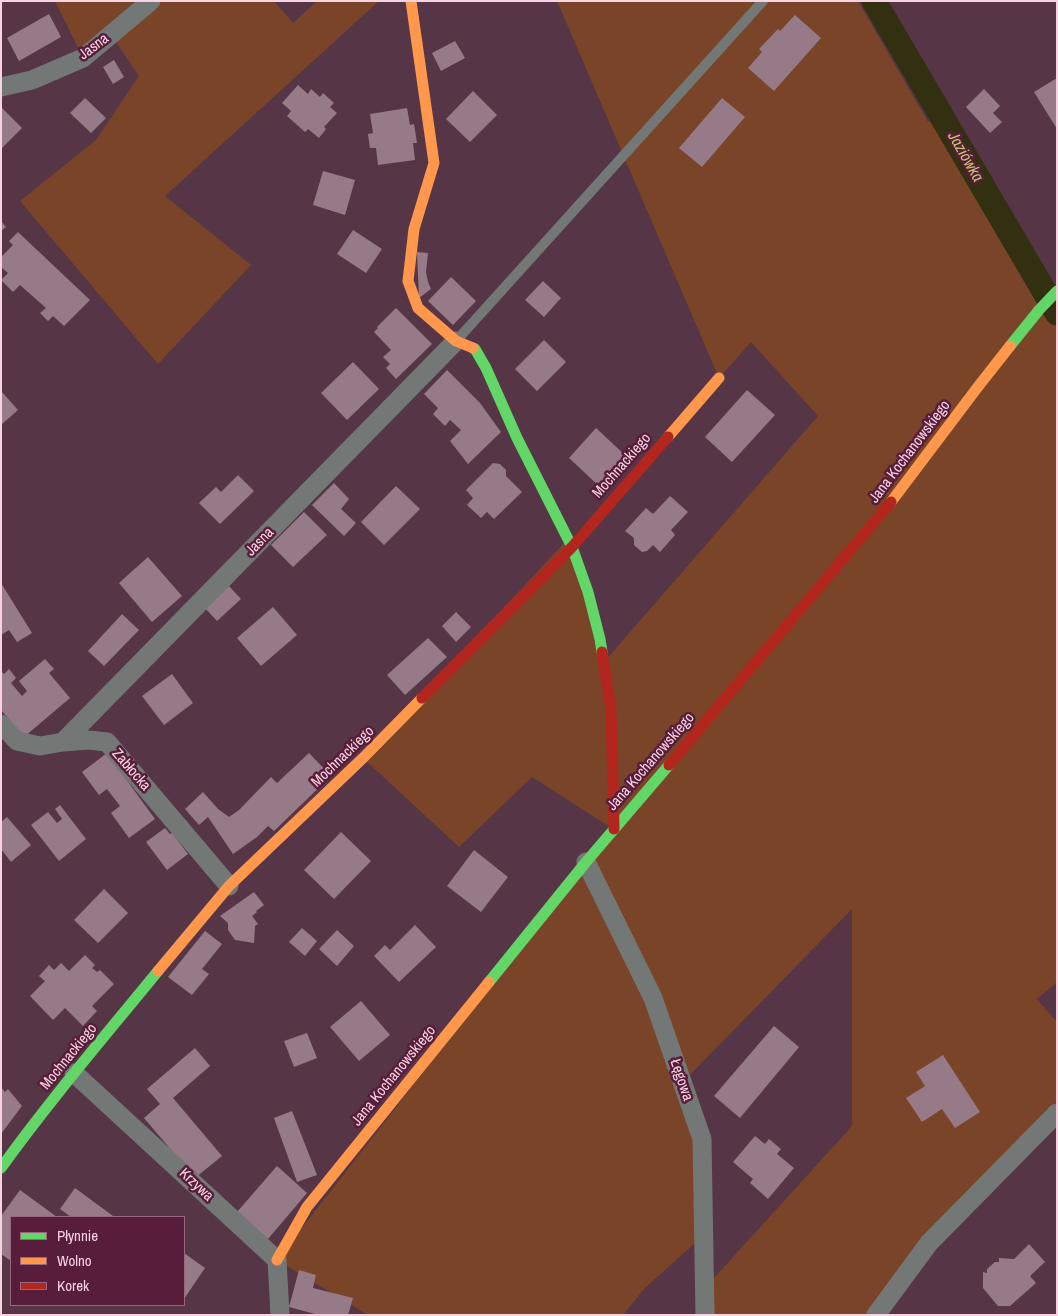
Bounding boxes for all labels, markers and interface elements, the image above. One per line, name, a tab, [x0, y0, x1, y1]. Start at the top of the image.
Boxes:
street label: Jasna	[75, 30, 113, 64]
water label: Jaziówka	[943, 129, 987, 185]
street label: Jana Kochanowskiego	[866, 397, 954, 507]
street label: Mochnackiego	[589, 430, 655, 502]
street label: Jasna	[242, 524, 278, 560]
street label: Jana Kochanowskiego	[604, 709, 698, 815]
street label: Mochnackiego	[308, 723, 378, 791]
street label: Zabłocka	[108, 745, 154, 795]
street label: Mochnackiego	[37, 1020, 101, 1094]
street label: Jana Kochanowskiego	[348, 1022, 440, 1130]
street label: Łęgowa	[665, 1057, 697, 1103]
street label: Krzywa	[175, 1165, 217, 1205]
legend	[10, 1216, 185, 1306]
text: Płynnie	[57, 1225, 98, 1246]
text: Wolno	[57, 1250, 92, 1271]
text: Korek	[57, 1275, 89, 1296]

